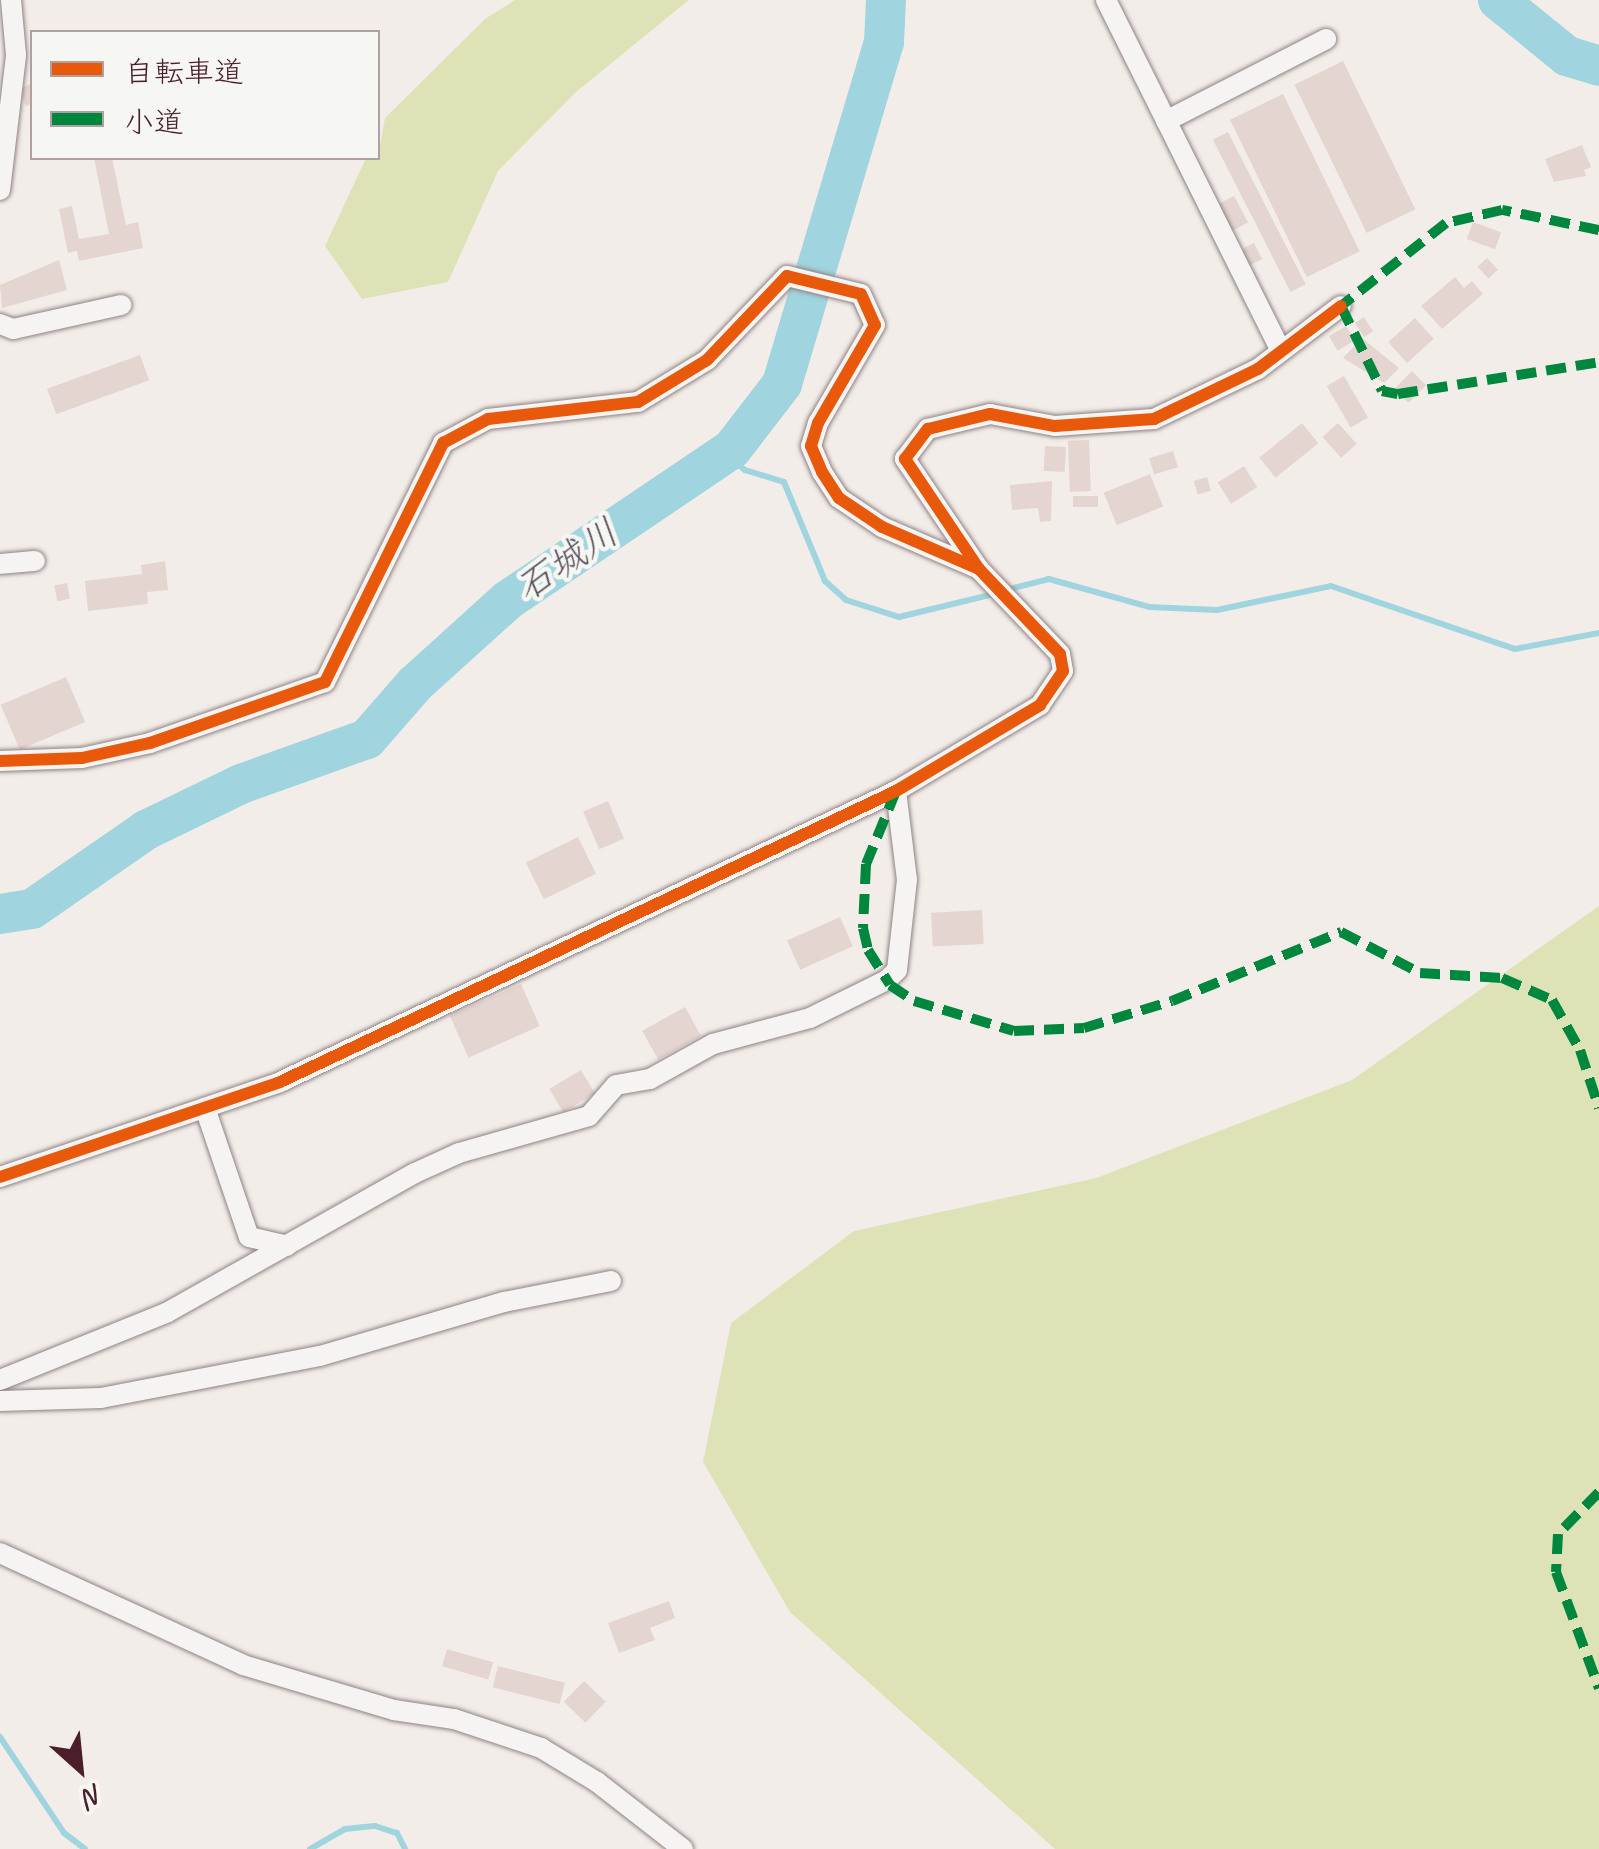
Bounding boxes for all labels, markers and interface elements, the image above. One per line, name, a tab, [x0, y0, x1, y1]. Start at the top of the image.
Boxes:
legend	[30, 30, 380, 160]
text: 自転車道	[124, 53, 244, 91]
text: 小道	[124, 103, 184, 141]
water label: 石城川	[507, 509, 627, 611]
north arrow	[30, 1719, 130, 1819]
text: N	[78, 1777, 110, 1816]

